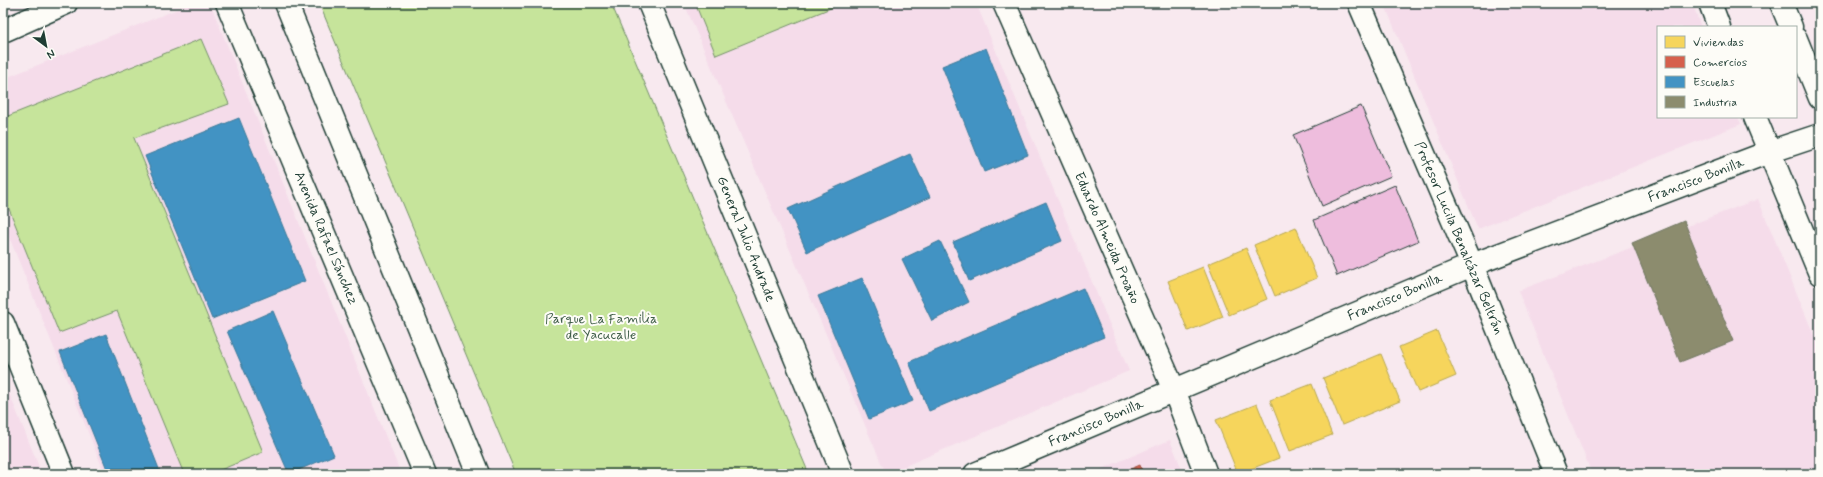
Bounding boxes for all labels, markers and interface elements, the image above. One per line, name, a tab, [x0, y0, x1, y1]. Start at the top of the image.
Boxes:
north arrow	[26, 26, 66, 66]
legend	[1657, 26, 1797, 118]
text: Viviendas	[1693, 35, 1744, 51]
text: N	[44, 46, 58, 62]
text: Comercios	[1693, 55, 1747, 71]
text: Escuelas	[1693, 75, 1735, 91]
text: Industria	[1693, 95, 1737, 111]
street label: Profesor Lucila Benalcázar Beltrán	[1410, 139, 1508, 337]
street label: Francisco Bonilla	[1645, 153, 1747, 207]
street label: Avenida Rafael Sánchez	[290, 169, 362, 307]
street label: Eduardo Almeida Proaño	[1070, 169, 1144, 307]
street label: General Julio Andrade	[713, 173, 779, 305]
street label: Francisco Bonilla	[1345, 269, 1446, 325]
park label: Parque La Familia de Yacucalle	[545, 310, 657, 344]
street label: Francisco Bonilla	[1046, 395, 1147, 451]

